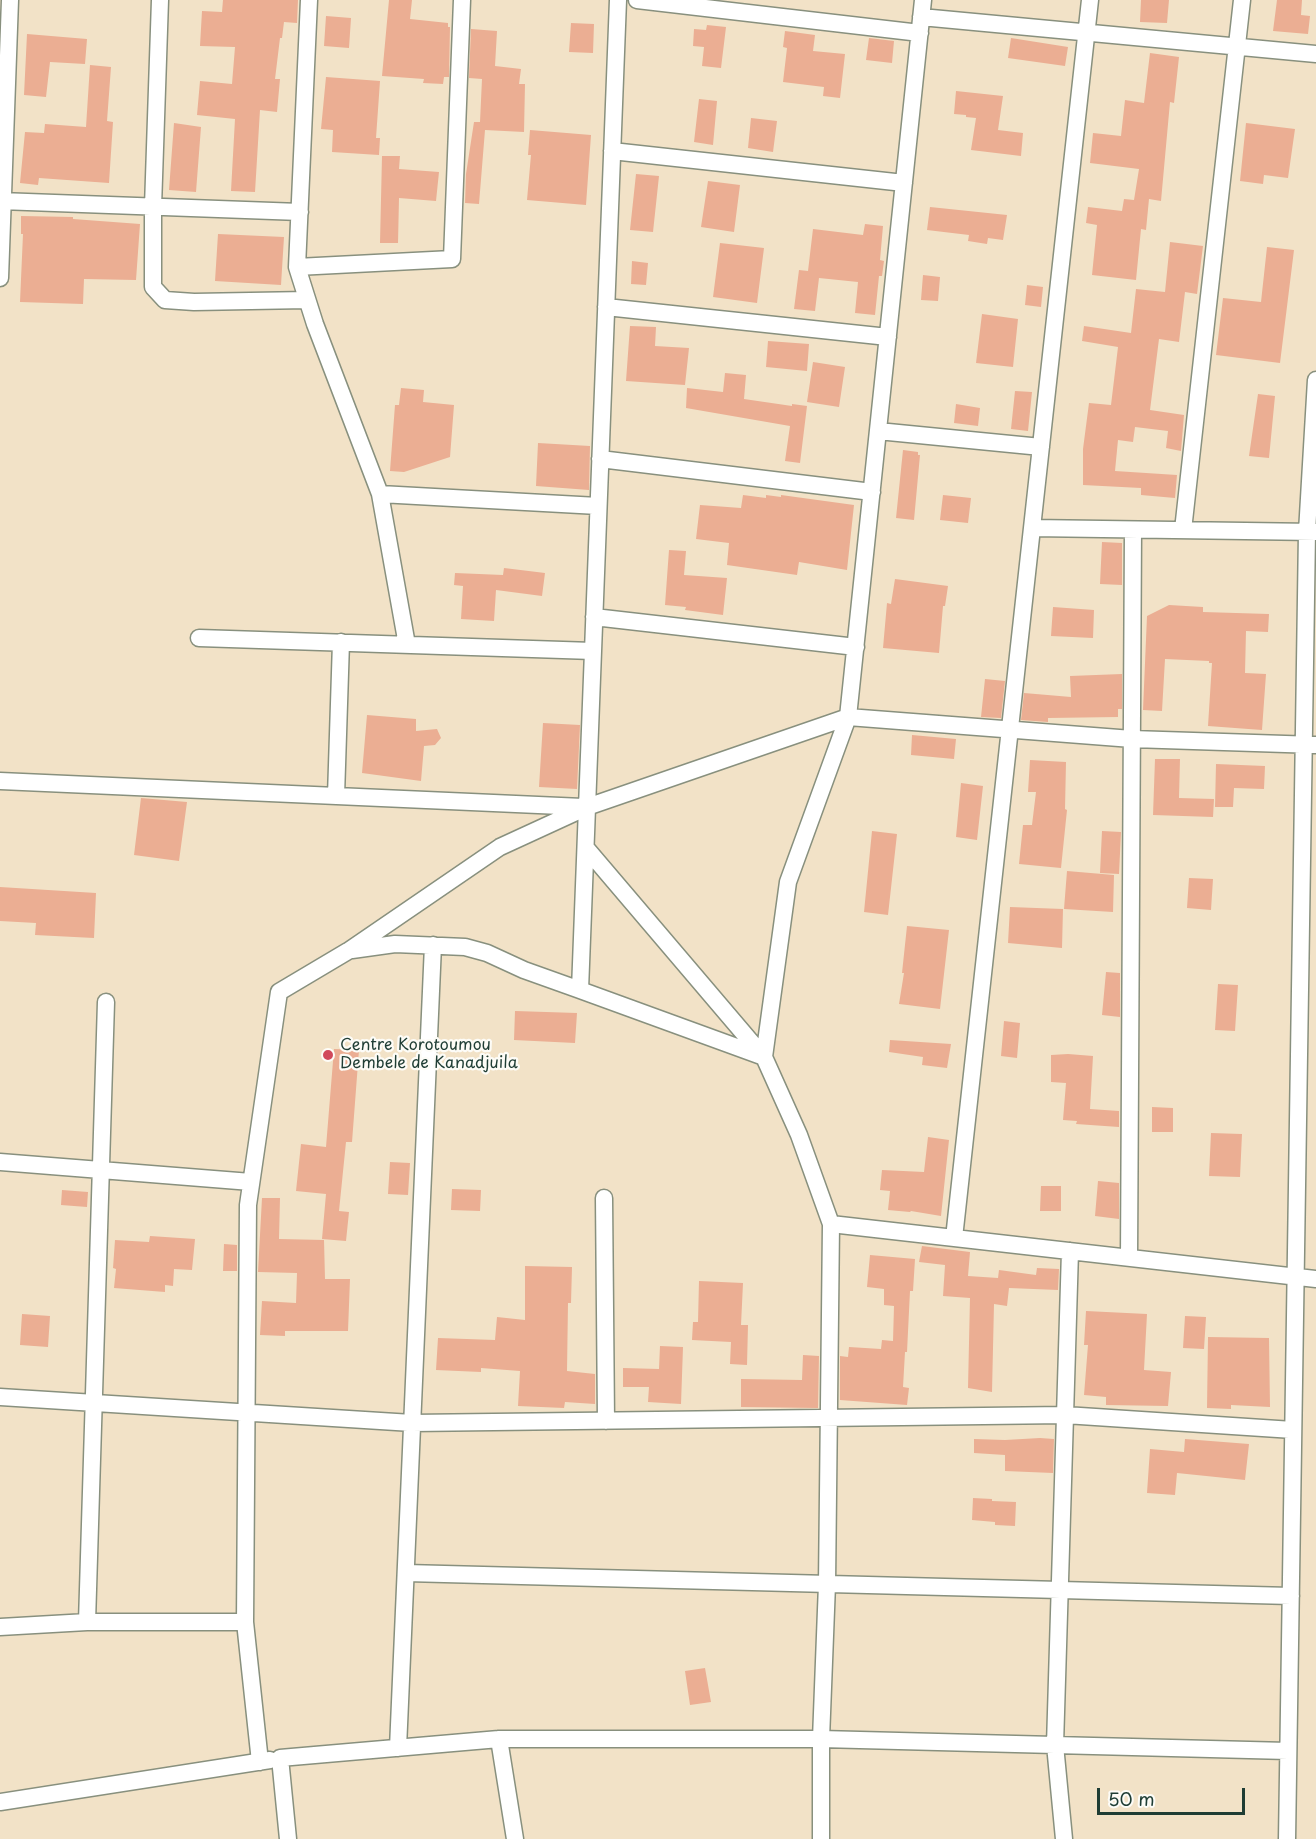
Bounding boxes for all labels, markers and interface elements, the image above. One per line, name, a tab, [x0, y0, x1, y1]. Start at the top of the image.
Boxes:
place label: Centre Korotoumou Dembele de Kanadjuila	[340, 1036, 518, 1074]
marker: Centre Korotoumou Dembele de Kanadjuila	[321, 1048, 335, 1062]
scale bar	[1100, 1776, 1248, 1814]
text: 50 m	[1108, 1785, 1155, 1812]

